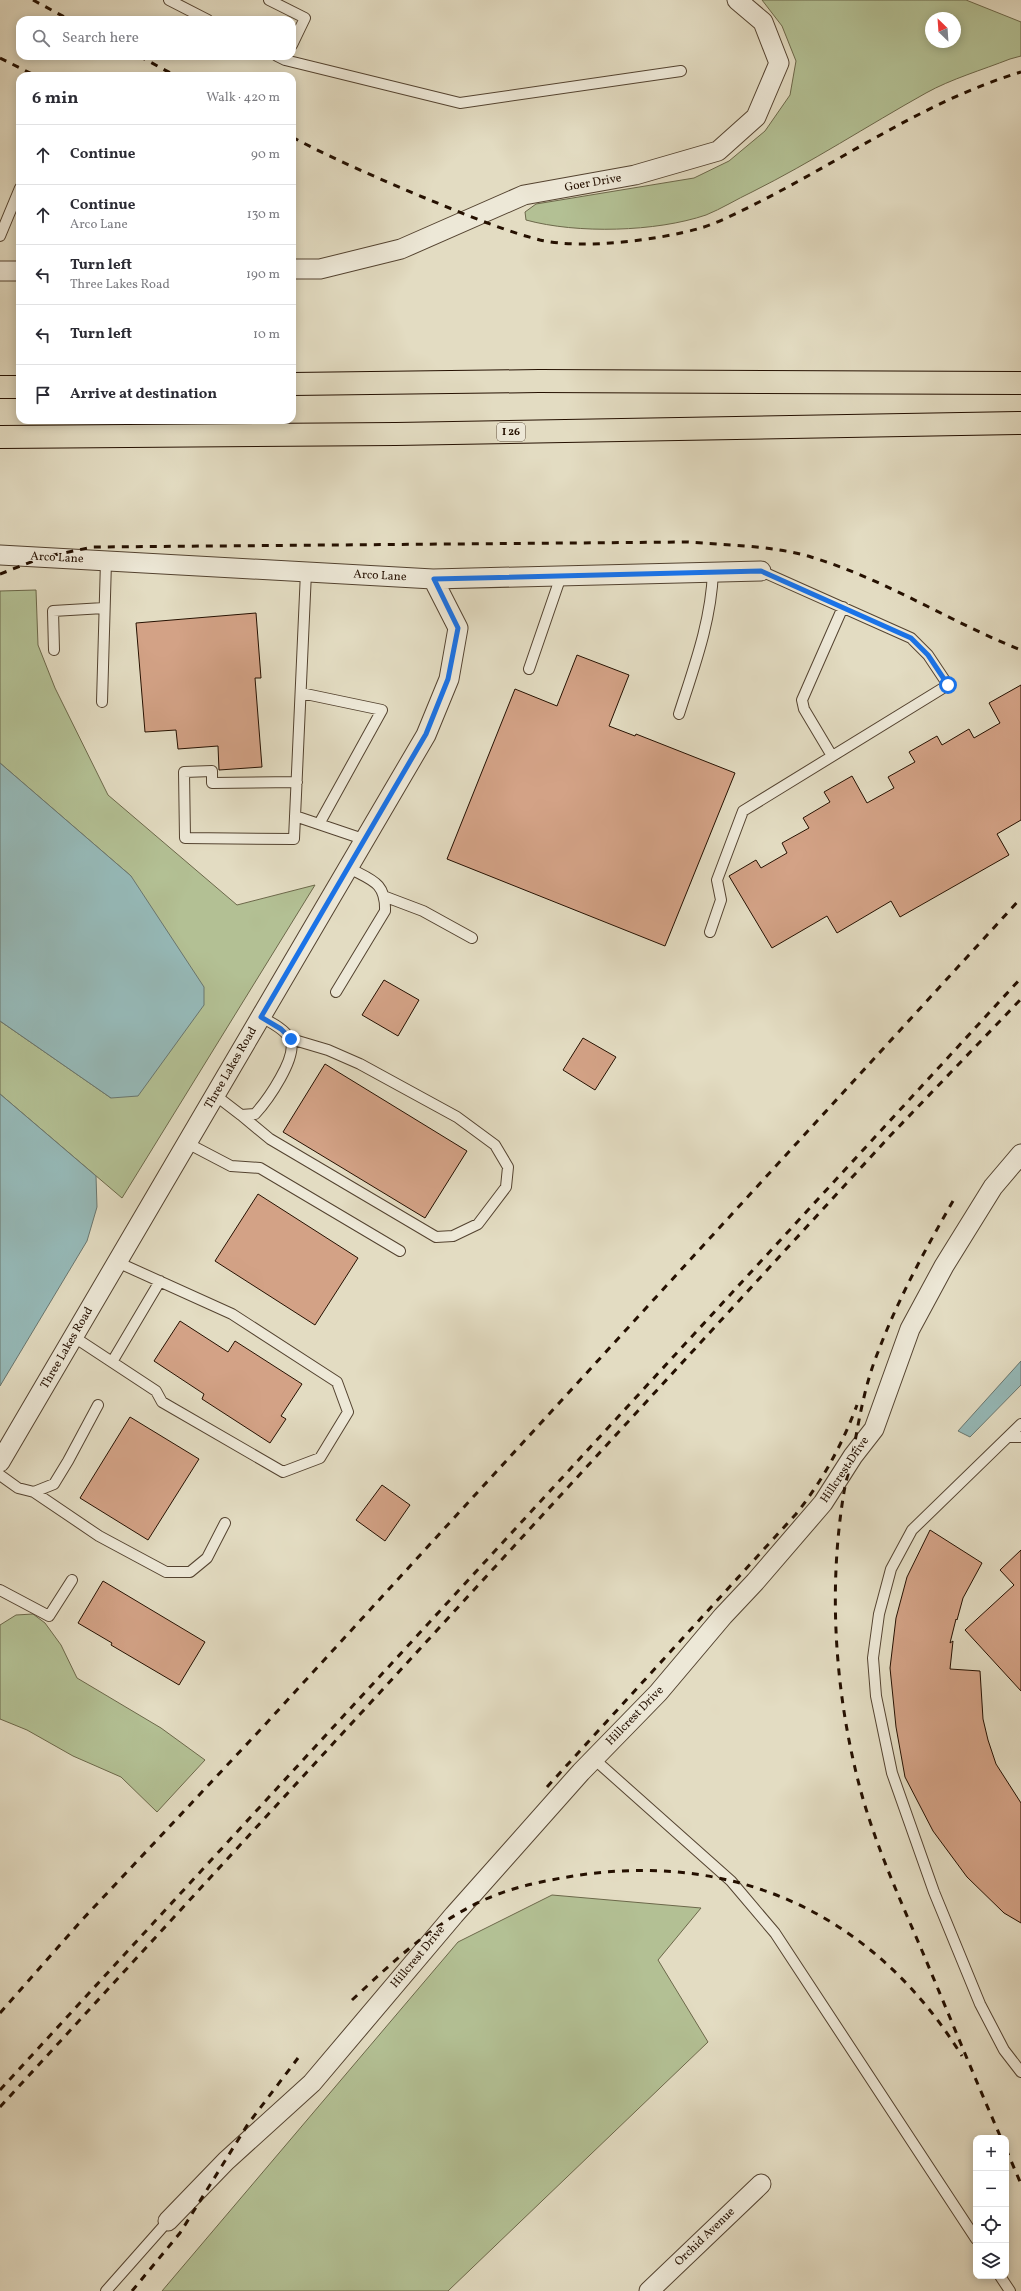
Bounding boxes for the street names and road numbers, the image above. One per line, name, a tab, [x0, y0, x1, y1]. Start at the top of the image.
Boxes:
street label: Goer Drive	[563, 170, 623, 196]
road number: I 26	[497, 423, 525, 441]
street label: Arco Lane	[30, 549, 84, 567]
street label: Arco Lane	[353, 567, 407, 585]
street label: Three Lakes Road	[201, 1024, 261, 1112]
street label: Three Lakes Road	[37, 1304, 97, 1392]
street label: Hillcrest Drive	[817, 1433, 873, 1506]
street label: Hillcrest Drive	[603, 1683, 668, 1749]
street label: Hillcrest Drive	[387, 1922, 449, 1992]
street label: Orchid Avenue	[671, 2204, 739, 2270]

